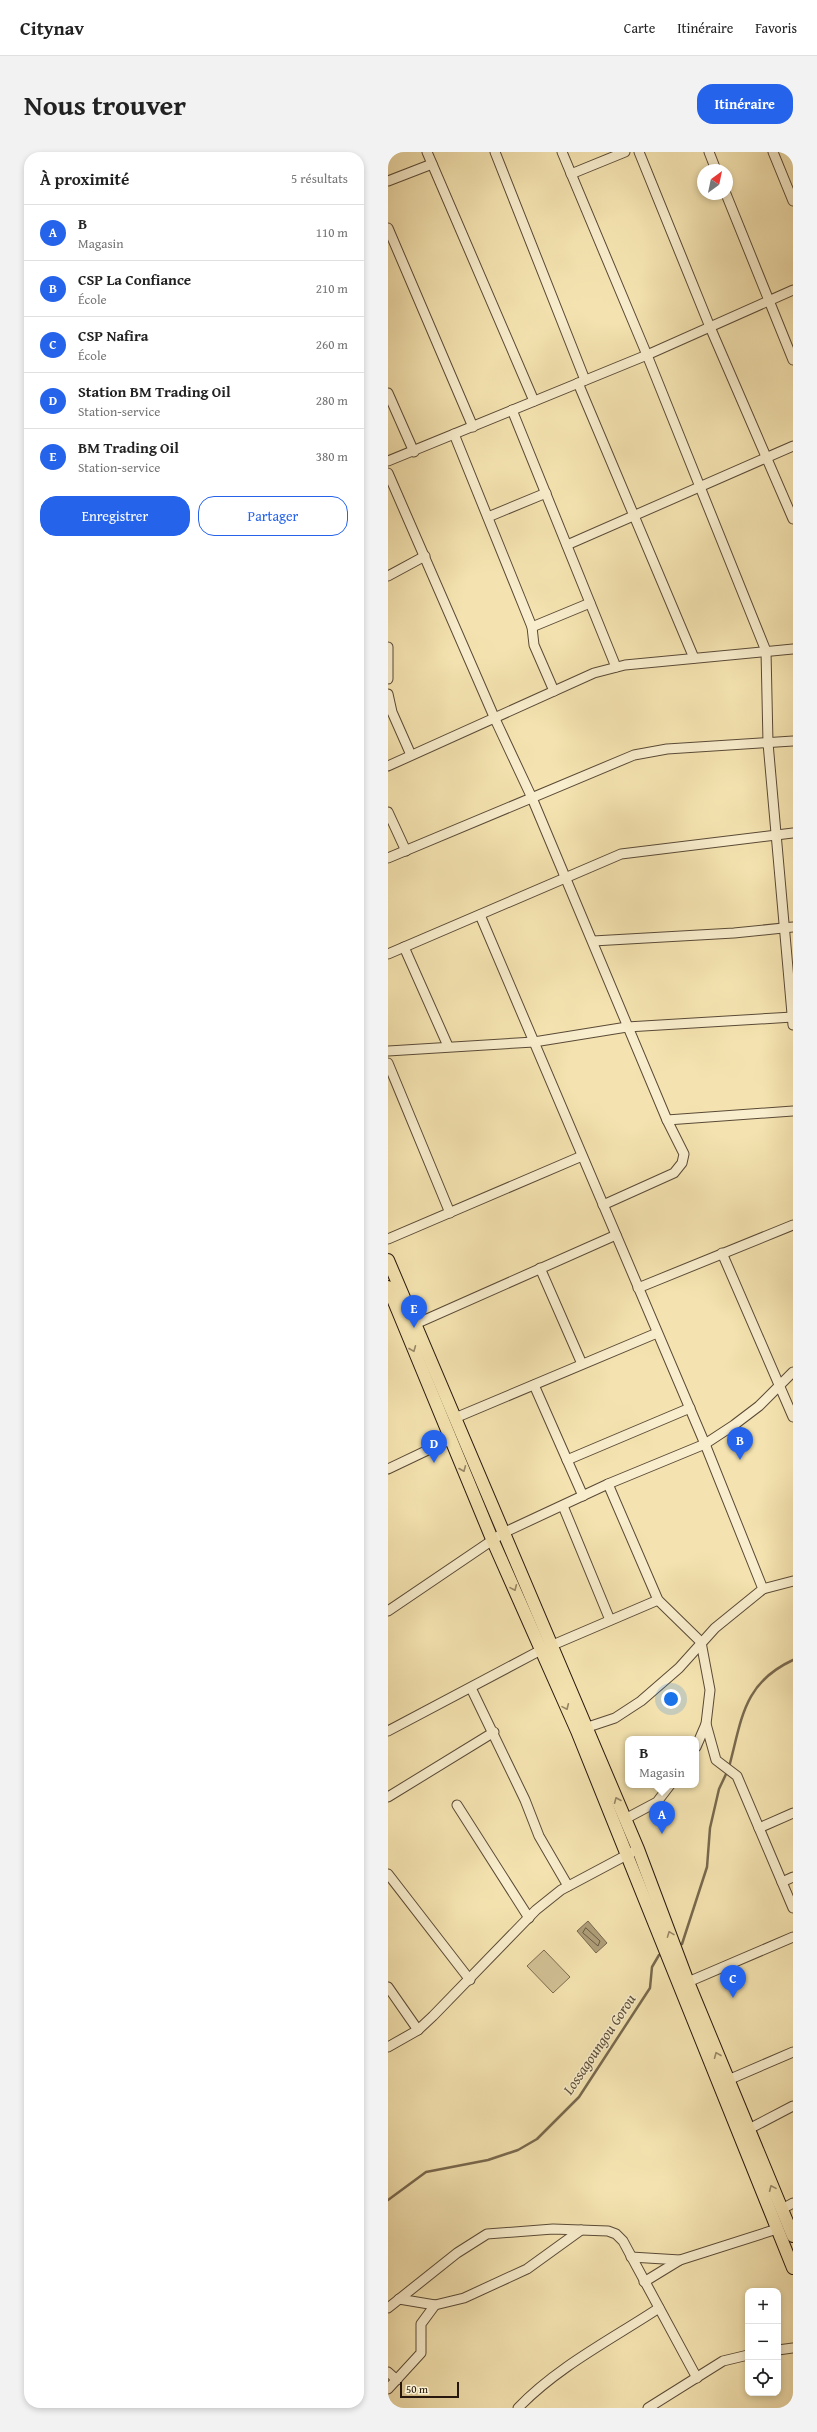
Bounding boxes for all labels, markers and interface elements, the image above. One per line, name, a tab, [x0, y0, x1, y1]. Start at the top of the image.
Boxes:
text: Citynav	[20, 14, 84, 42]
text: Carte	[624, 18, 655, 38]
text: Itinéraire	[677, 18, 733, 38]
text: Favoris	[755, 18, 797, 38]
text: Nous trouver	[24, 84, 186, 125]
button: Itinéraire	[697, 84, 793, 124]
north arrow	[697, 164, 733, 200]
text: À proximité	[40, 166, 129, 191]
text: 5 résultats	[291, 169, 348, 188]
text: B	[78, 213, 87, 234]
text: A	[49, 223, 57, 242]
text: 110 m	[316, 223, 348, 242]
text: Magasin	[78, 234, 124, 253]
text: CSP La Confiance	[78, 269, 191, 290]
text: B	[49, 279, 57, 298]
text: 210 m	[316, 279, 348, 298]
text: École	[78, 290, 107, 309]
text: CSP Nafira	[78, 325, 148, 346]
text: C	[49, 335, 57, 354]
text: 260 m	[316, 335, 348, 354]
text: École	[78, 346, 107, 365]
text: Station BM Trading Oil	[78, 381, 231, 402]
text: D	[49, 391, 57, 410]
text: 280 m	[316, 391, 348, 410]
text: Station-service	[78, 402, 160, 421]
text: BM Trading Oil	[78, 437, 179, 458]
text: E	[50, 447, 56, 466]
text: 380 m	[316, 447, 348, 466]
text: Station-service	[78, 458, 160, 477]
button: Enregistrer	[40, 496, 190, 536]
button: Partager	[198, 496, 348, 536]
pin: E	[401, 1295, 427, 1328]
one-way arrow	[409, 1345, 417, 1352]
pin: B	[727, 1427, 753, 1460]
pin: D	[421, 1430, 447, 1463]
one-way arrow	[459, 1465, 467, 1472]
one-way arrow	[509, 1584, 517, 1592]
your location	[661, 1689, 681, 1709]
one-way arrow	[561, 1703, 569, 1711]
popup	[625, 1736, 699, 1788]
text: B	[639, 1742, 649, 1763]
text: Magasin	[639, 1763, 685, 1782]
one-way arrow	[614, 1796, 622, 1804]
pin: A	[649, 1801, 675, 1834]
one-way arrow	[666, 1930, 674, 1937]
pin: C	[720, 1965, 746, 1998]
water label: Lossagoungou Gorou	[557, 1989, 641, 2099]
one-way arrow	[714, 2051, 722, 2058]
one-way arrow	[769, 2184, 777, 2191]
map controls	[745, 2288, 781, 2396]
button: +	[745, 2288, 781, 2324]
button: −	[745, 2324, 781, 2360]
button: locate	[745, 2360, 781, 2396]
scale bar	[400, 2380, 459, 2399]
text: 50 m	[406, 2381, 428, 2397]

